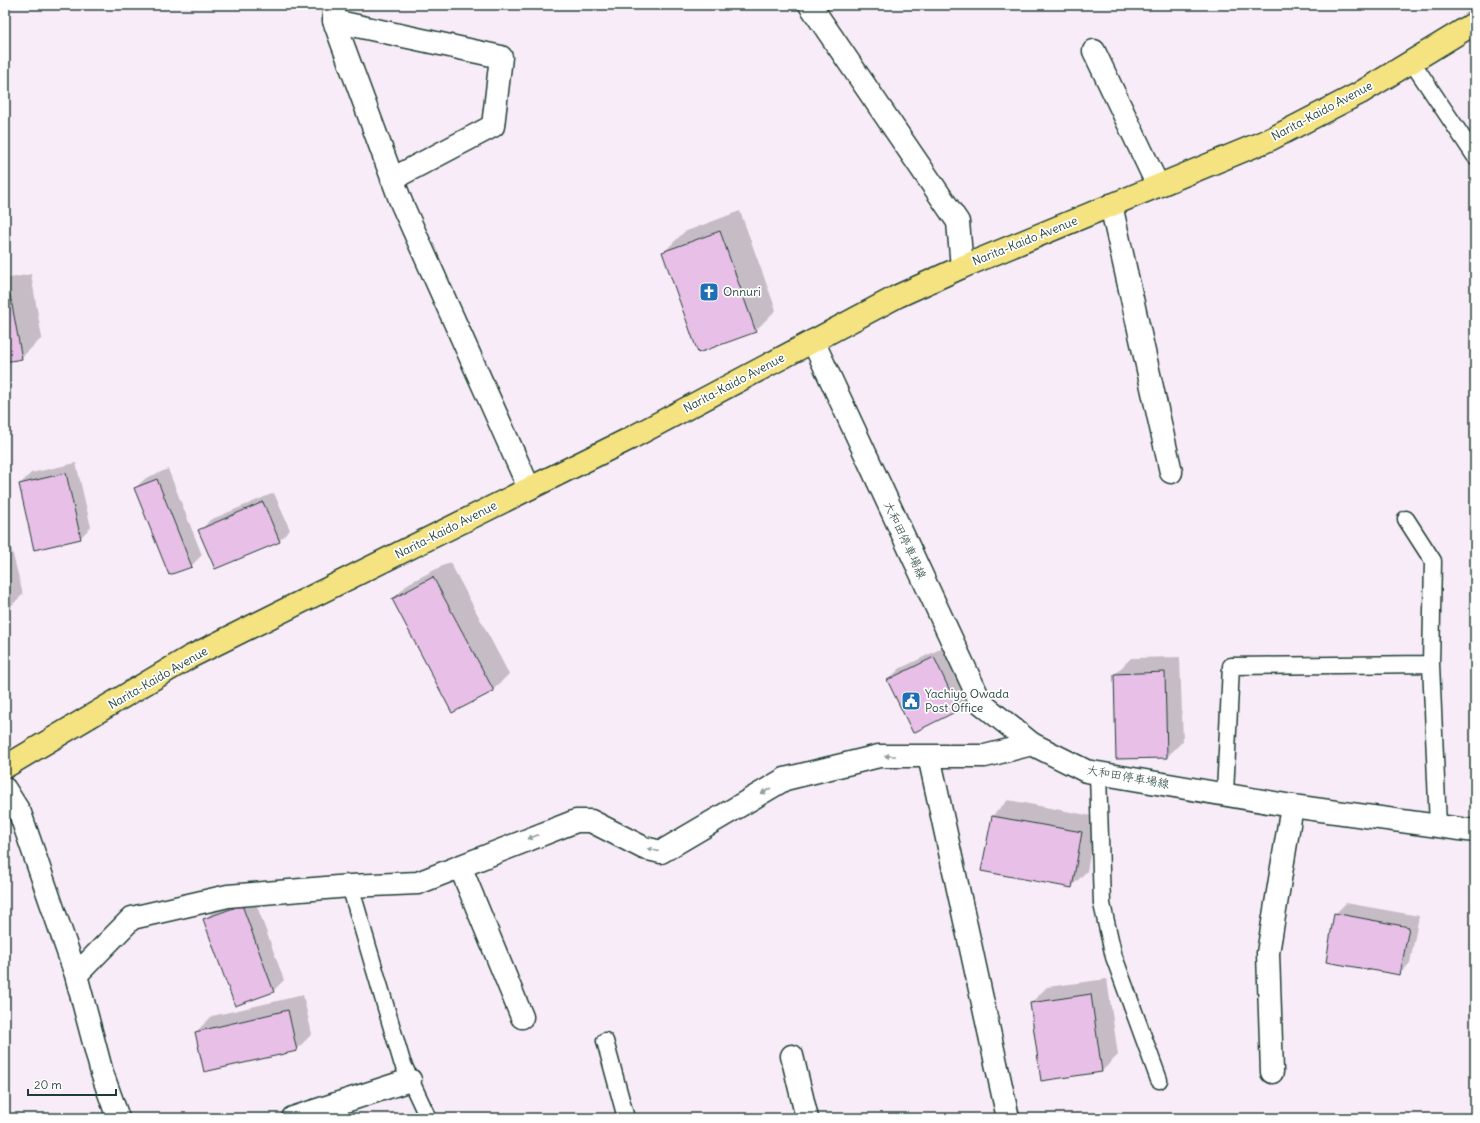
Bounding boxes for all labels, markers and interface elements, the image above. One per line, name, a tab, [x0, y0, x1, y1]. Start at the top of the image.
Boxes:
street label: Narita-Kaido Avenue	[1269, 78, 1375, 144]
street label: Narita-Kaido Avenue	[970, 213, 1080, 269]
church icon: Onnuri	[698, 281, 720, 303]
place label: Onnuri	[723, 284, 761, 299]
street label: Narita-Kaido Avenue	[681, 350, 787, 416]
street label: Narita-Kaido Avenue	[392, 497, 499, 562]
street label: 大和田停車場線	[881, 499, 930, 581]
street label: Narita-Kaido Avenue	[105, 643, 210, 712]
place label: Yachiyo Owada Post Office	[925, 686, 1009, 715]
public building icon: Yachiyo Owada Post Office	[900, 690, 922, 712]
one-way arrow	[883, 753, 896, 759]
street label: 大和田停車場線	[1085, 762, 1171, 791]
one-way arrow	[760, 787, 772, 794]
one-way arrow	[526, 835, 538, 841]
one-way arrow	[647, 847, 659, 853]
scale bar	[28, 1071, 116, 1097]
text: 20 m	[34, 1077, 62, 1092]

